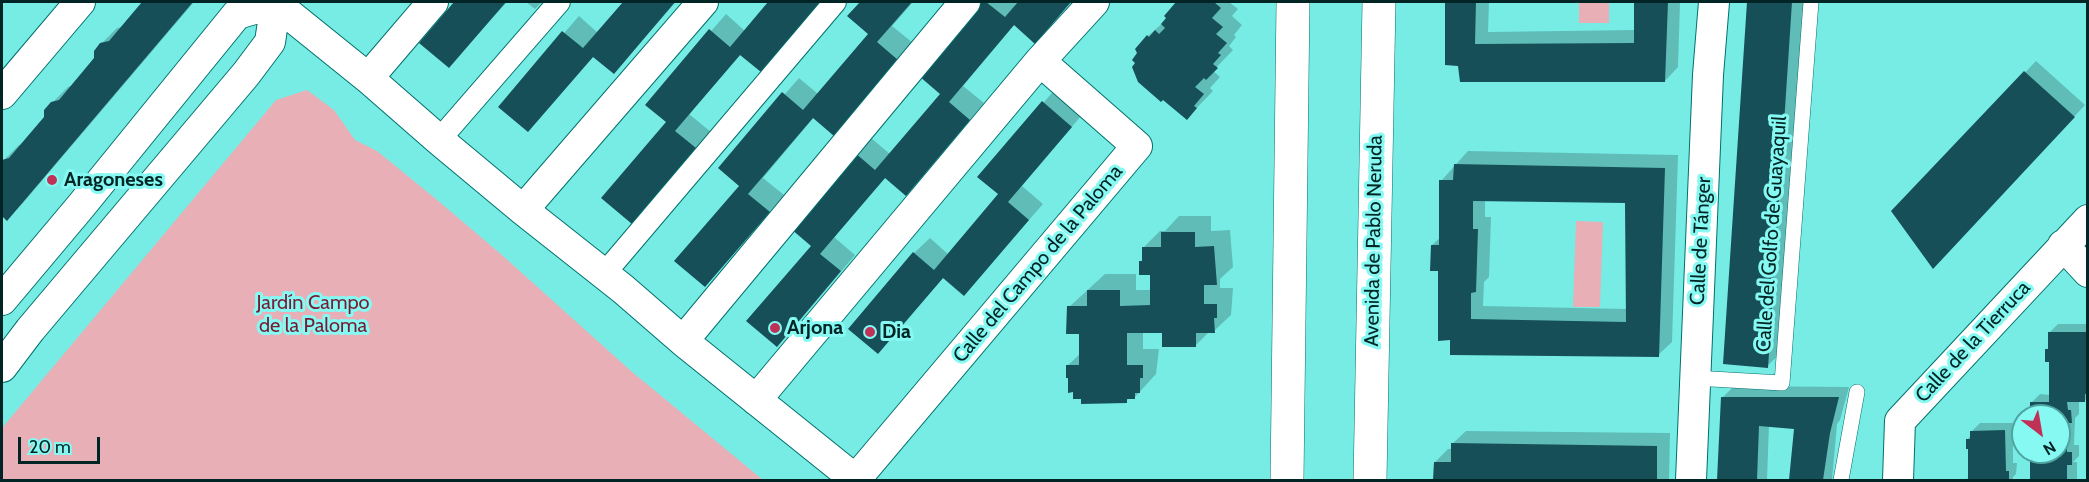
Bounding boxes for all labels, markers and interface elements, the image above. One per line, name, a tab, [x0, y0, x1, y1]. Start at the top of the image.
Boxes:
street label: Calle del Golfo de Guayaquil	[1752, 115, 1792, 353]
street label: Avenida de Pablo Neruda	[1360, 135, 1388, 347]
street label: Calle del Campo de la Paloma	[948, 160, 1128, 368]
place label: Aragoneses	[64, 168, 163, 192]
marker: Aragoneses	[45, 173, 59, 187]
street label: Calle de Tánger	[1686, 176, 1716, 306]
street label: Calle de la Tierruca	[1911, 276, 2035, 408]
park label: Jardín Campo de la Paloma	[256, 291, 370, 338]
place label: Arjona	[787, 316, 843, 340]
place label: Dia	[882, 320, 911, 344]
marker: Arjona	[768, 321, 782, 335]
marker: Dia	[863, 325, 877, 339]
north arrow	[2011, 404, 2071, 464]
scale bar	[21, 425, 104, 463]
text: 20 m	[29, 436, 71, 458]
text: N	[2040, 437, 2059, 459]

